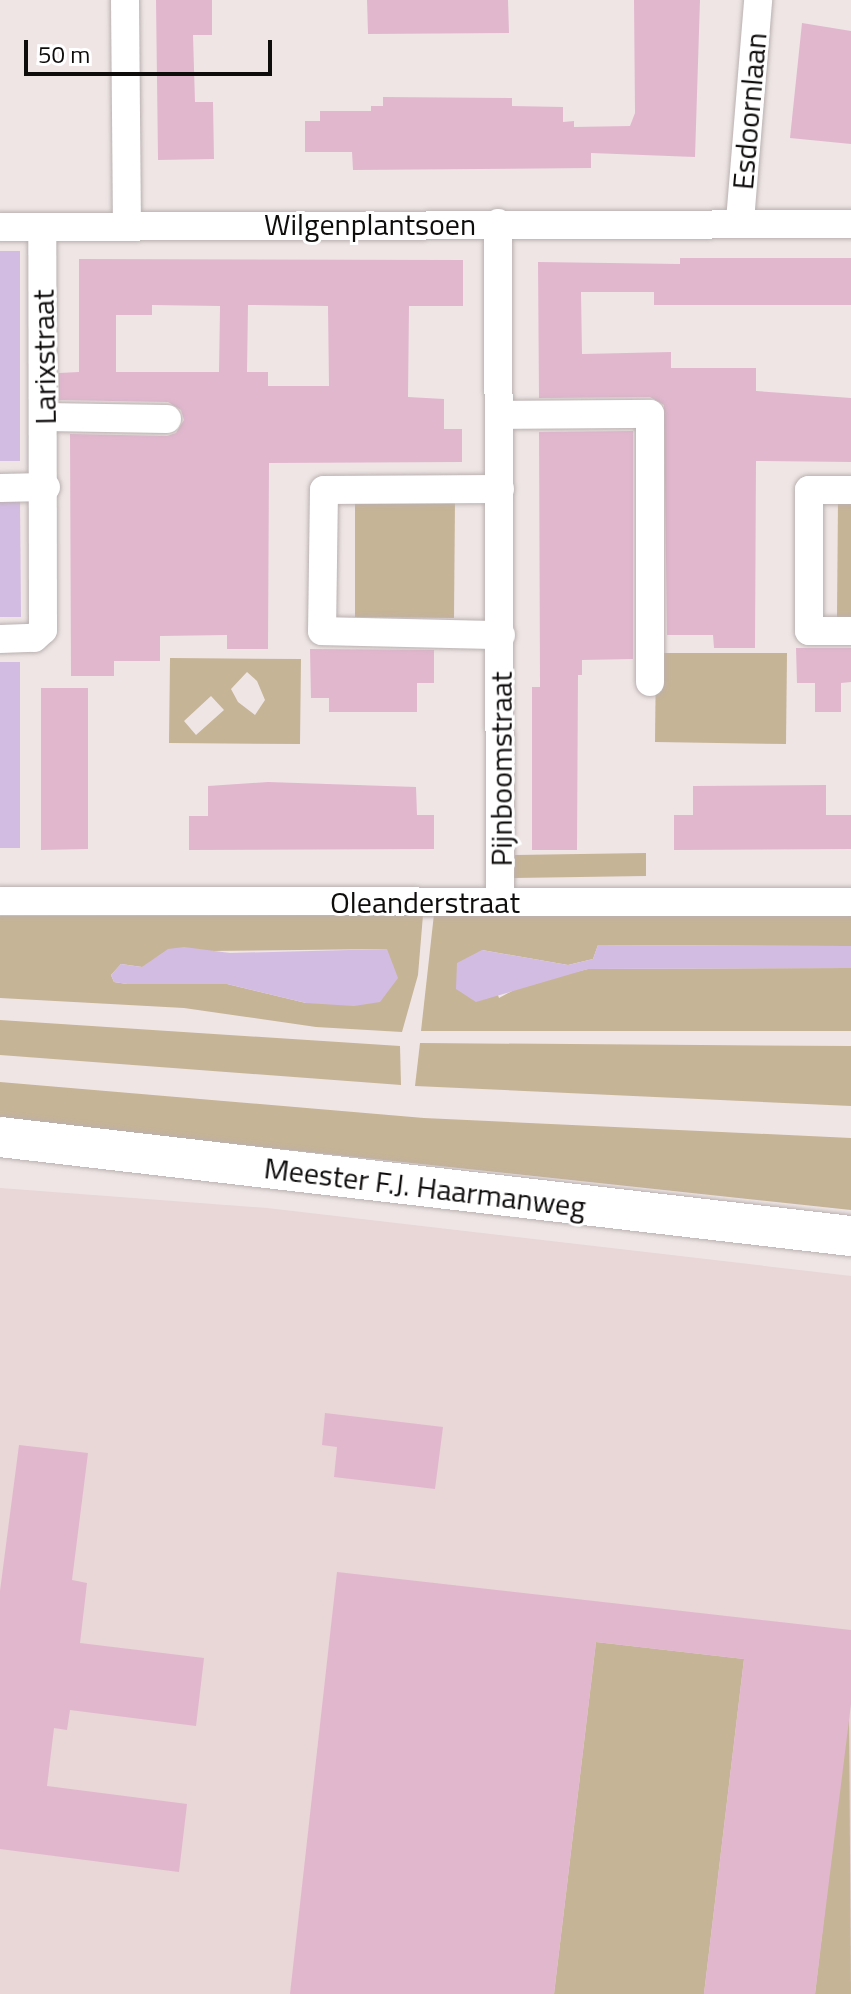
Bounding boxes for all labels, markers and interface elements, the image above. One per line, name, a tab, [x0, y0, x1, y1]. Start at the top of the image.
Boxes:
scale bar	[28, 24, 276, 74]
street label: Esdoornlaan	[724, 31, 774, 191]
text: 50 m	[38, 36, 90, 72]
street label: Wilgenplantsoen	[264, 206, 476, 242]
street label: Larixstraat	[25, 289, 63, 425]
street label: Pijnboomstraat	[483, 671, 519, 867]
street label: Oleanderstraat	[330, 884, 520, 920]
street label: Meester F.J. Haarmanweg	[262, 1149, 588, 1225]

